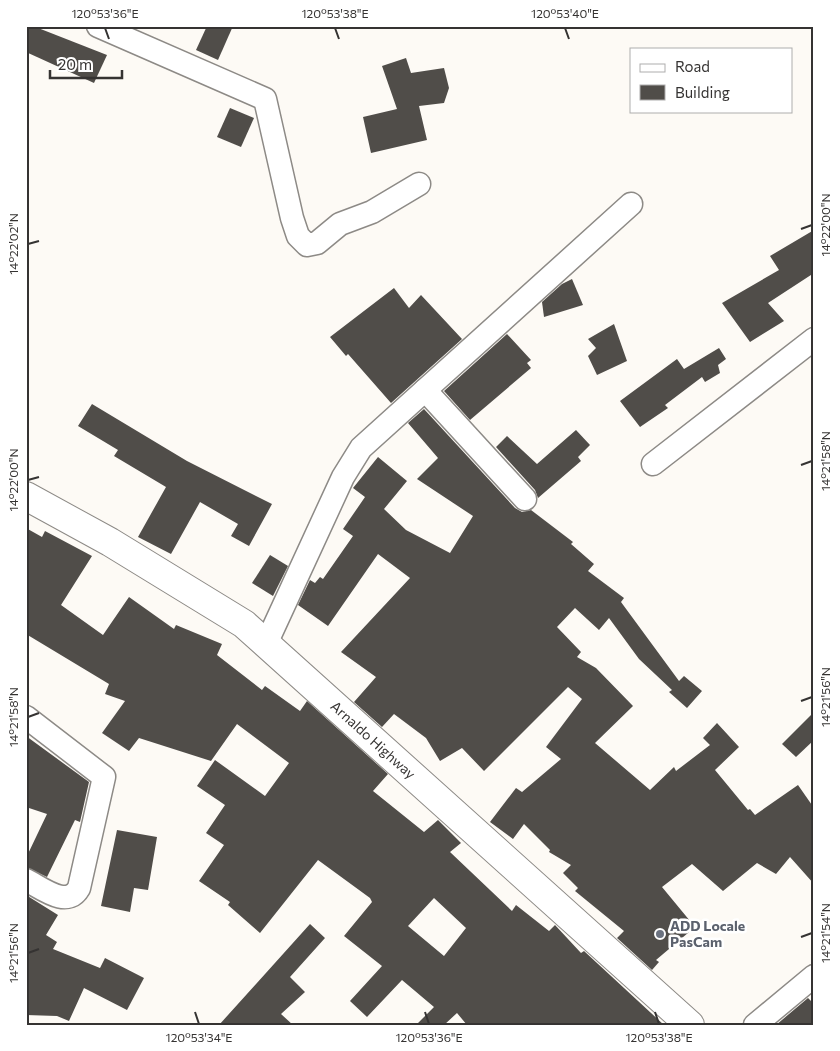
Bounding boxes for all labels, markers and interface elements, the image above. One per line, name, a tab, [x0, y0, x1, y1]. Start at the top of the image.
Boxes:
text: 120°53'36"E	[71, 6, 139, 20]
text: 120°53'38"E	[301, 6, 369, 20]
text: 120°53'40"E	[531, 6, 599, 20]
scale bar	[50, 48, 122, 80]
legend	[630, 48, 792, 112]
text: 20 m	[58, 55, 92, 73]
text: Road	[675, 57, 710, 75]
text: Building	[675, 83, 730, 101]
text: 14°22'00"N	[818, 194, 832, 256]
text: 14°22'02"N	[6, 213, 20, 275]
text: 14°21'58"N	[818, 431, 832, 491]
text: 14°22'00"N	[6, 449, 20, 511]
text: 14°21'56"N	[818, 667, 832, 727]
text: 14°21'58"N	[6, 687, 20, 747]
street label: Arnaldo Highway	[327, 697, 419, 782]
text: 14°21'54"N	[818, 903, 832, 963]
place label: ADD Locale PasCam	[670, 917, 745, 950]
text: 14°21'56"N	[6, 923, 20, 983]
marker: ADD Locale PasCam	[654, 928, 666, 940]
text: 120°53'34"E	[166, 1030, 233, 1044]
text: 120°53'36"E	[395, 1030, 463, 1044]
text: 120°53'38"E	[625, 1030, 693, 1044]

